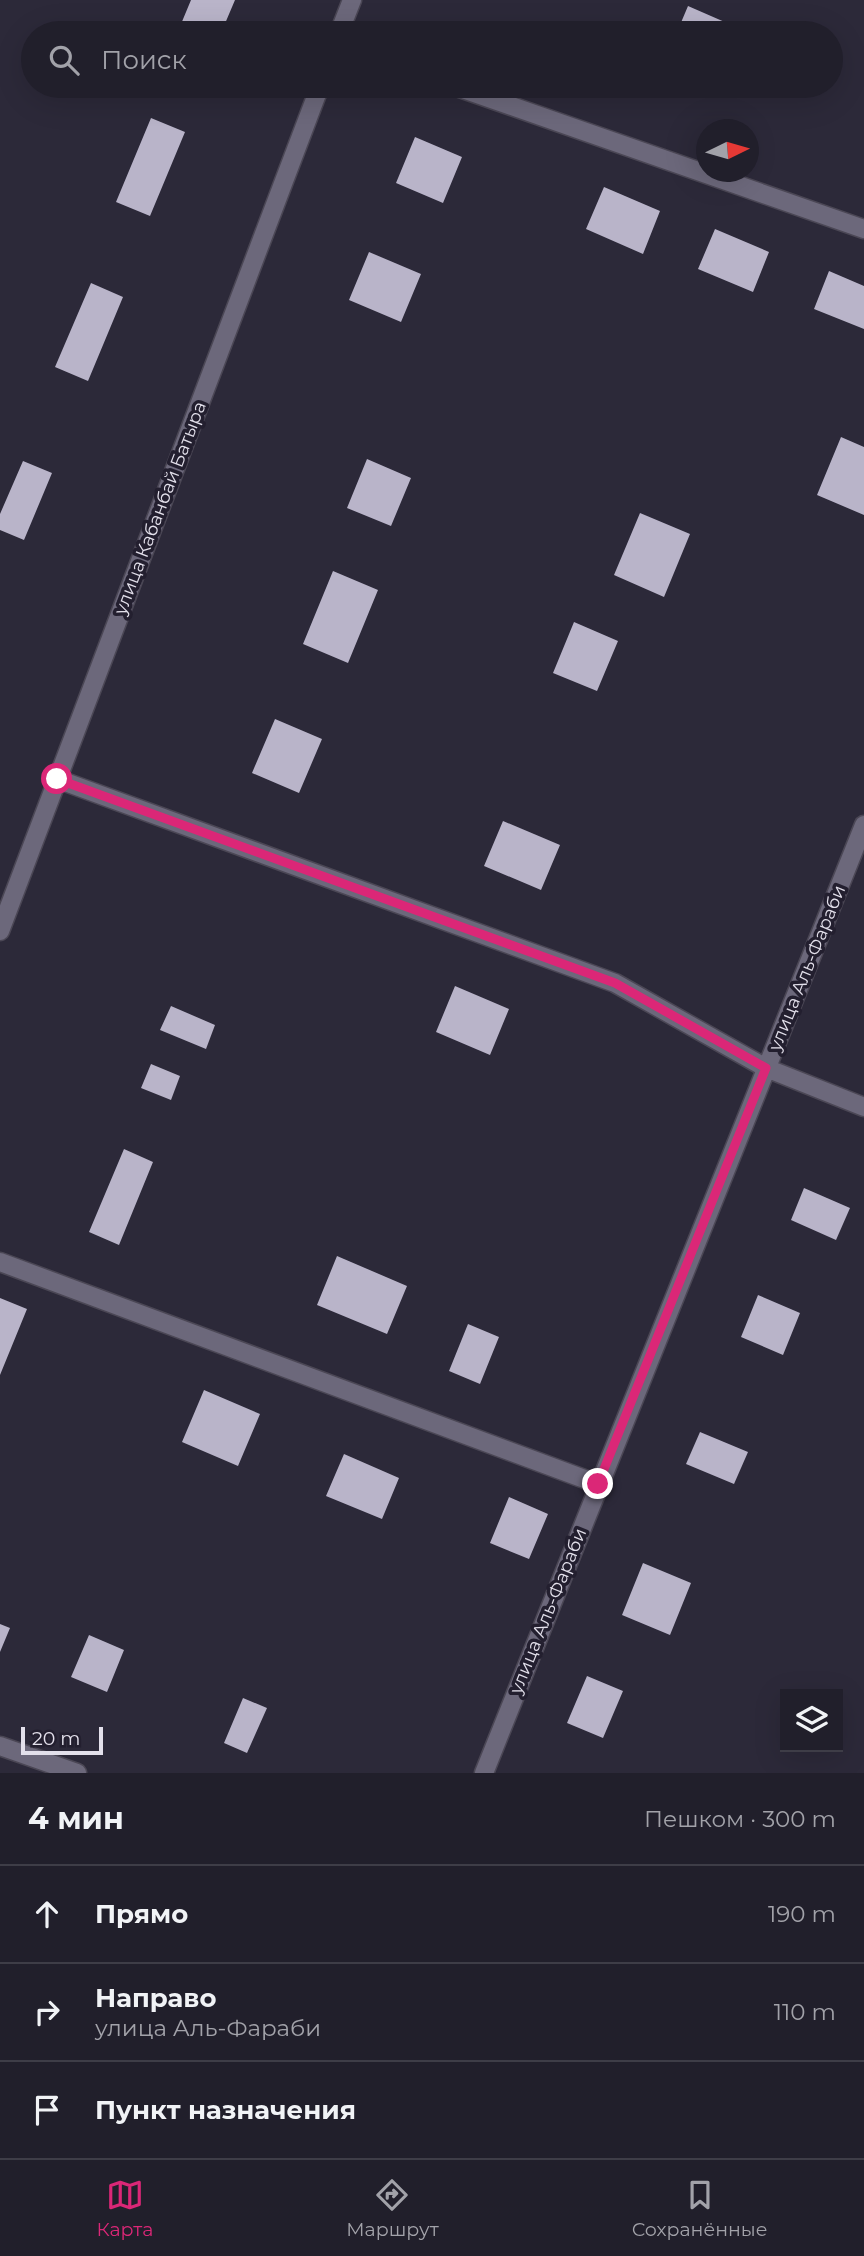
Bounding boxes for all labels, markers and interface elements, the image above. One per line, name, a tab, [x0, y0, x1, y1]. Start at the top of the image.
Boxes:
search box	[21, 21, 843, 98]
icon: search	[45, 41, 83, 79]
text: Поиск	[101, 44, 187, 76]
north arrow	[696, 119, 759, 182]
street label: улица Кабанбай Батыра	[109, 398, 211, 619]
route start	[41, 763, 72, 794]
street label: улица Аль-Фараби	[763, 882, 850, 1055]
route end	[582, 1468, 613, 1499]
street label: улица Аль-Фараби	[504, 1525, 591, 1698]
map controls	[780, 1689, 843, 1752]
button: layers	[780, 1689, 843, 1752]
scale bar	[21, 1724, 103, 1756]
text: 20 m	[32, 1727, 80, 1750]
text: 4 мин	[28, 1800, 124, 1837]
text: Пешком · 300 m	[644, 1805, 836, 1833]
icon: ahead	[28, 1895, 66, 1933]
text: Прямо	[95, 1898, 188, 1930]
text: 190 m	[768, 1900, 836, 1928]
text: Направо	[95, 1982, 216, 2014]
icon: right	[28, 1993, 66, 2031]
text: 110 m	[774, 1998, 836, 2026]
text: улица Аль-Фараби	[95, 2014, 321, 2042]
icon: arrive	[28, 2091, 66, 2129]
text: Пункт назначения	[95, 2094, 356, 2126]
tab: Карта	[96, 2176, 153, 2241]
tab: Маршрут	[346, 2176, 439, 2241]
tab: Сохранённые	[632, 2176, 768, 2241]

